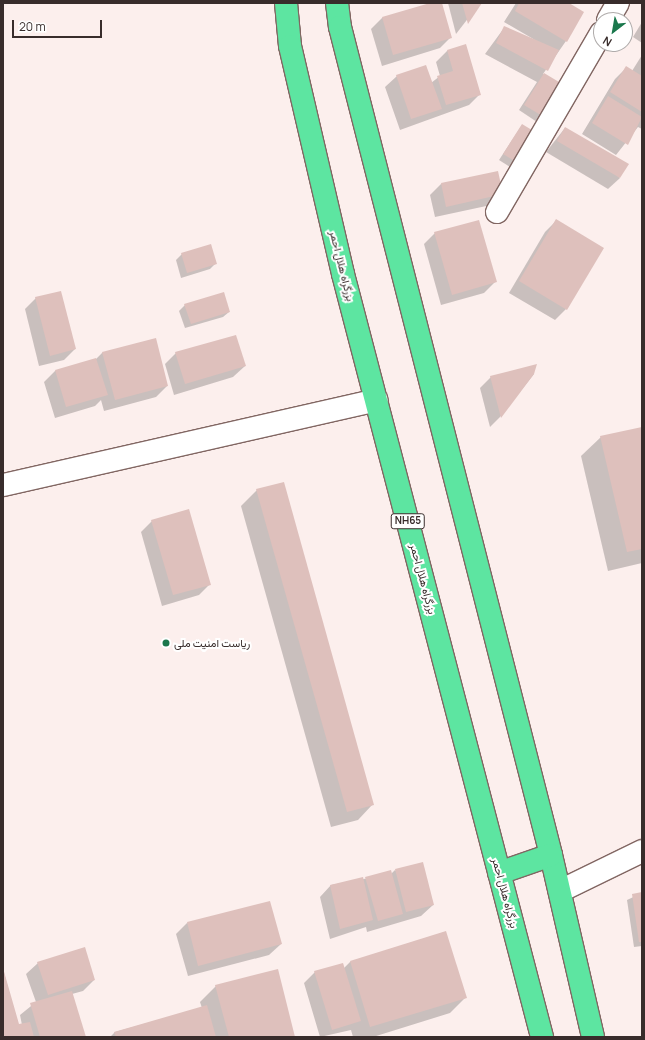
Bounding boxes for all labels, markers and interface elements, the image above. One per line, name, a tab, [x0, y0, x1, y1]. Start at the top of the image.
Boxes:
scale bar	[14, 12, 104, 38]
north arrow	[593, 12, 633, 52]
text: 20 m	[19, 18, 46, 35]
text: N	[600, 33, 614, 50]
street label: بزرگراه هلال احمر	[327, 229, 357, 303]
road number: NH65	[390, 513, 426, 529]
street label: بزرگراه هلال احمر	[407, 542, 439, 616]
place label: ریاست امنیت ملی	[174, 636, 250, 650]
marker: ریاست امنیت ملی	[161, 638, 171, 648]
street label: بزرگراه هلال احمر	[489, 856, 521, 930]

